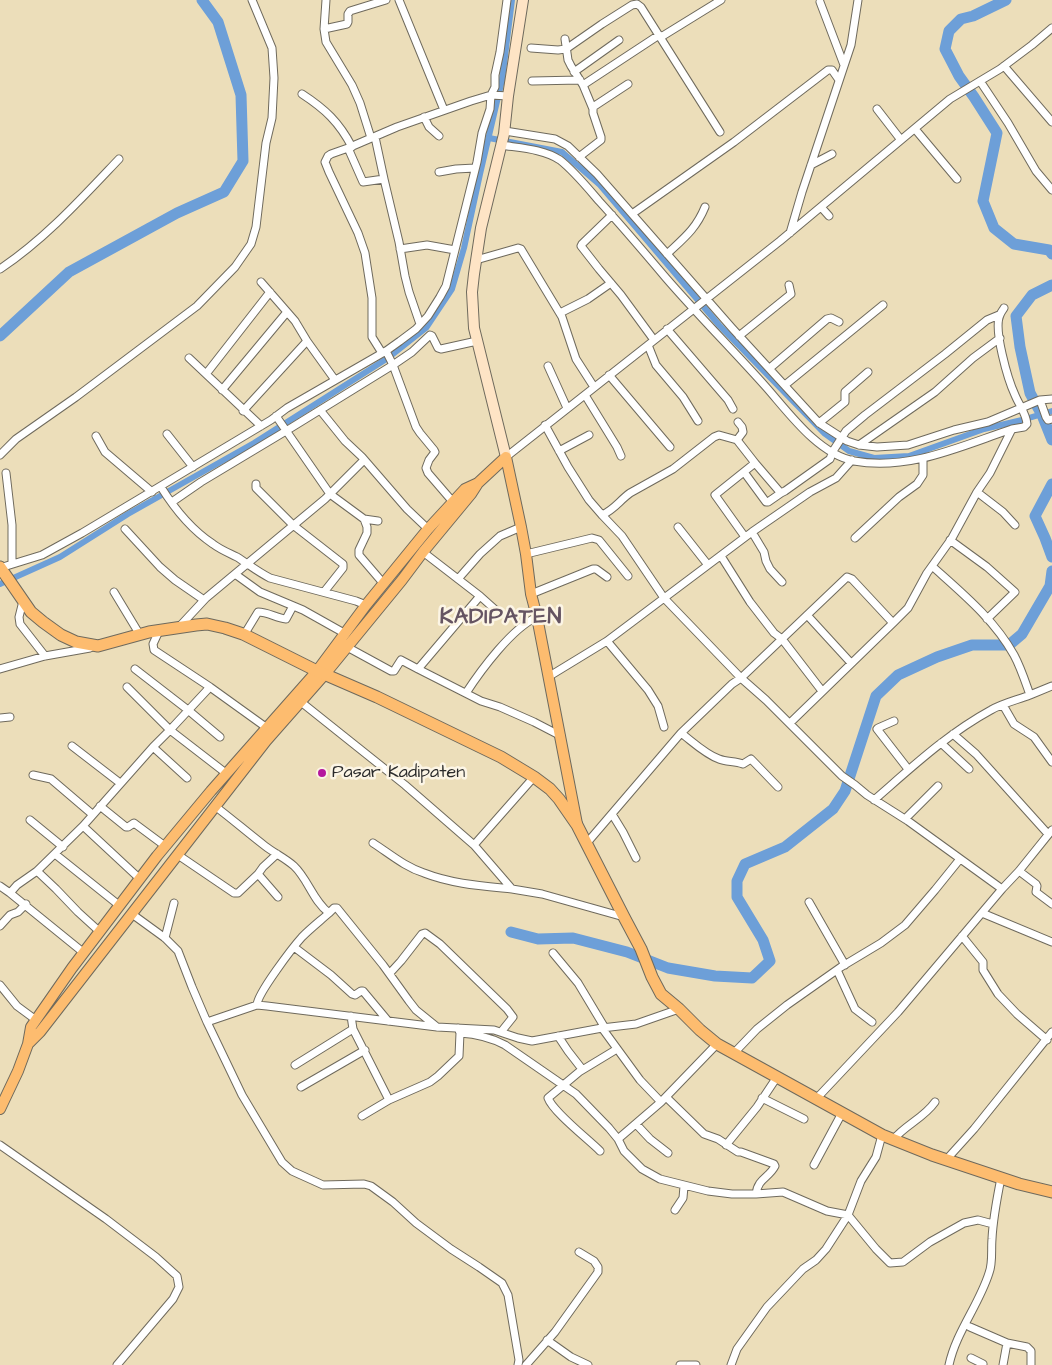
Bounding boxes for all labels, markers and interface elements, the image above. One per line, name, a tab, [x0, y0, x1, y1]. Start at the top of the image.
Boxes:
district label: KADIPATEN	[439, 605, 563, 631]
place label: Pasar Kadipaten	[332, 762, 465, 784]
marker: Pasar Kadipaten	[316, 767, 328, 779]

